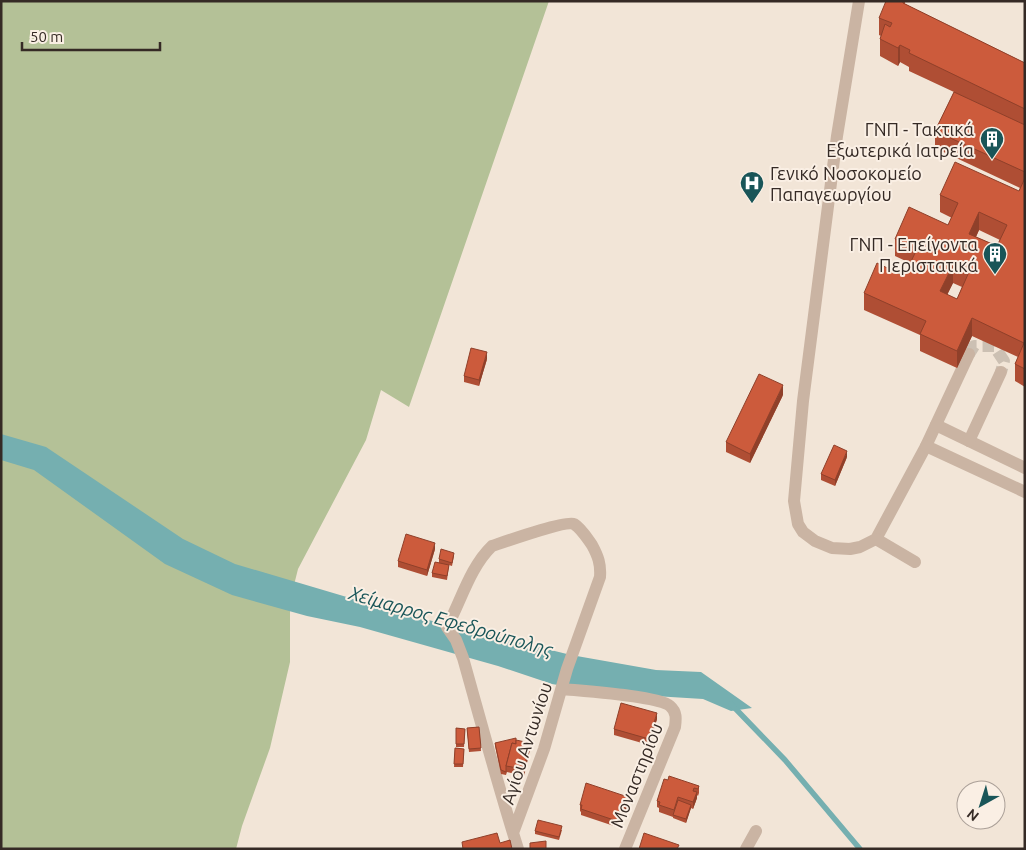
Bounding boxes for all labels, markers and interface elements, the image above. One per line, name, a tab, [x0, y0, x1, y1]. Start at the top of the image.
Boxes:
scale bar	[22, 20, 160, 52]
text: 50 m	[30, 28, 63, 45]
place label: ΓΝΠ - Τακτικά Εξωτερικά Ιατρεία	[826, 119, 974, 160]
building icon: ΓΝΠ - Τακτικά Εξωτερικά Ιατρεία	[979, 126, 1005, 160]
place label: Γενικό Νοσοκομείο Παπαγεωργίου	[770, 163, 922, 204]
hospital icon: Γενικό Νοσοκομείο Παπαγεωργίου	[739, 170, 765, 204]
place label: ΓΝΠ - Επείγοντα Περιστατικά	[849, 234, 978, 275]
building icon: ΓΝΠ - Επείγοντα Περιστατικά	[982, 241, 1008, 275]
water label: Χείμαρρος Εφεδρούπολης	[346, 581, 556, 661]
street label: Αγίου Αντωνίου	[497, 679, 555, 807]
street label: Μοναστηρίου	[606, 720, 666, 830]
north arrow	[956, 780, 1006, 830]
text: N	[964, 806, 982, 825]

